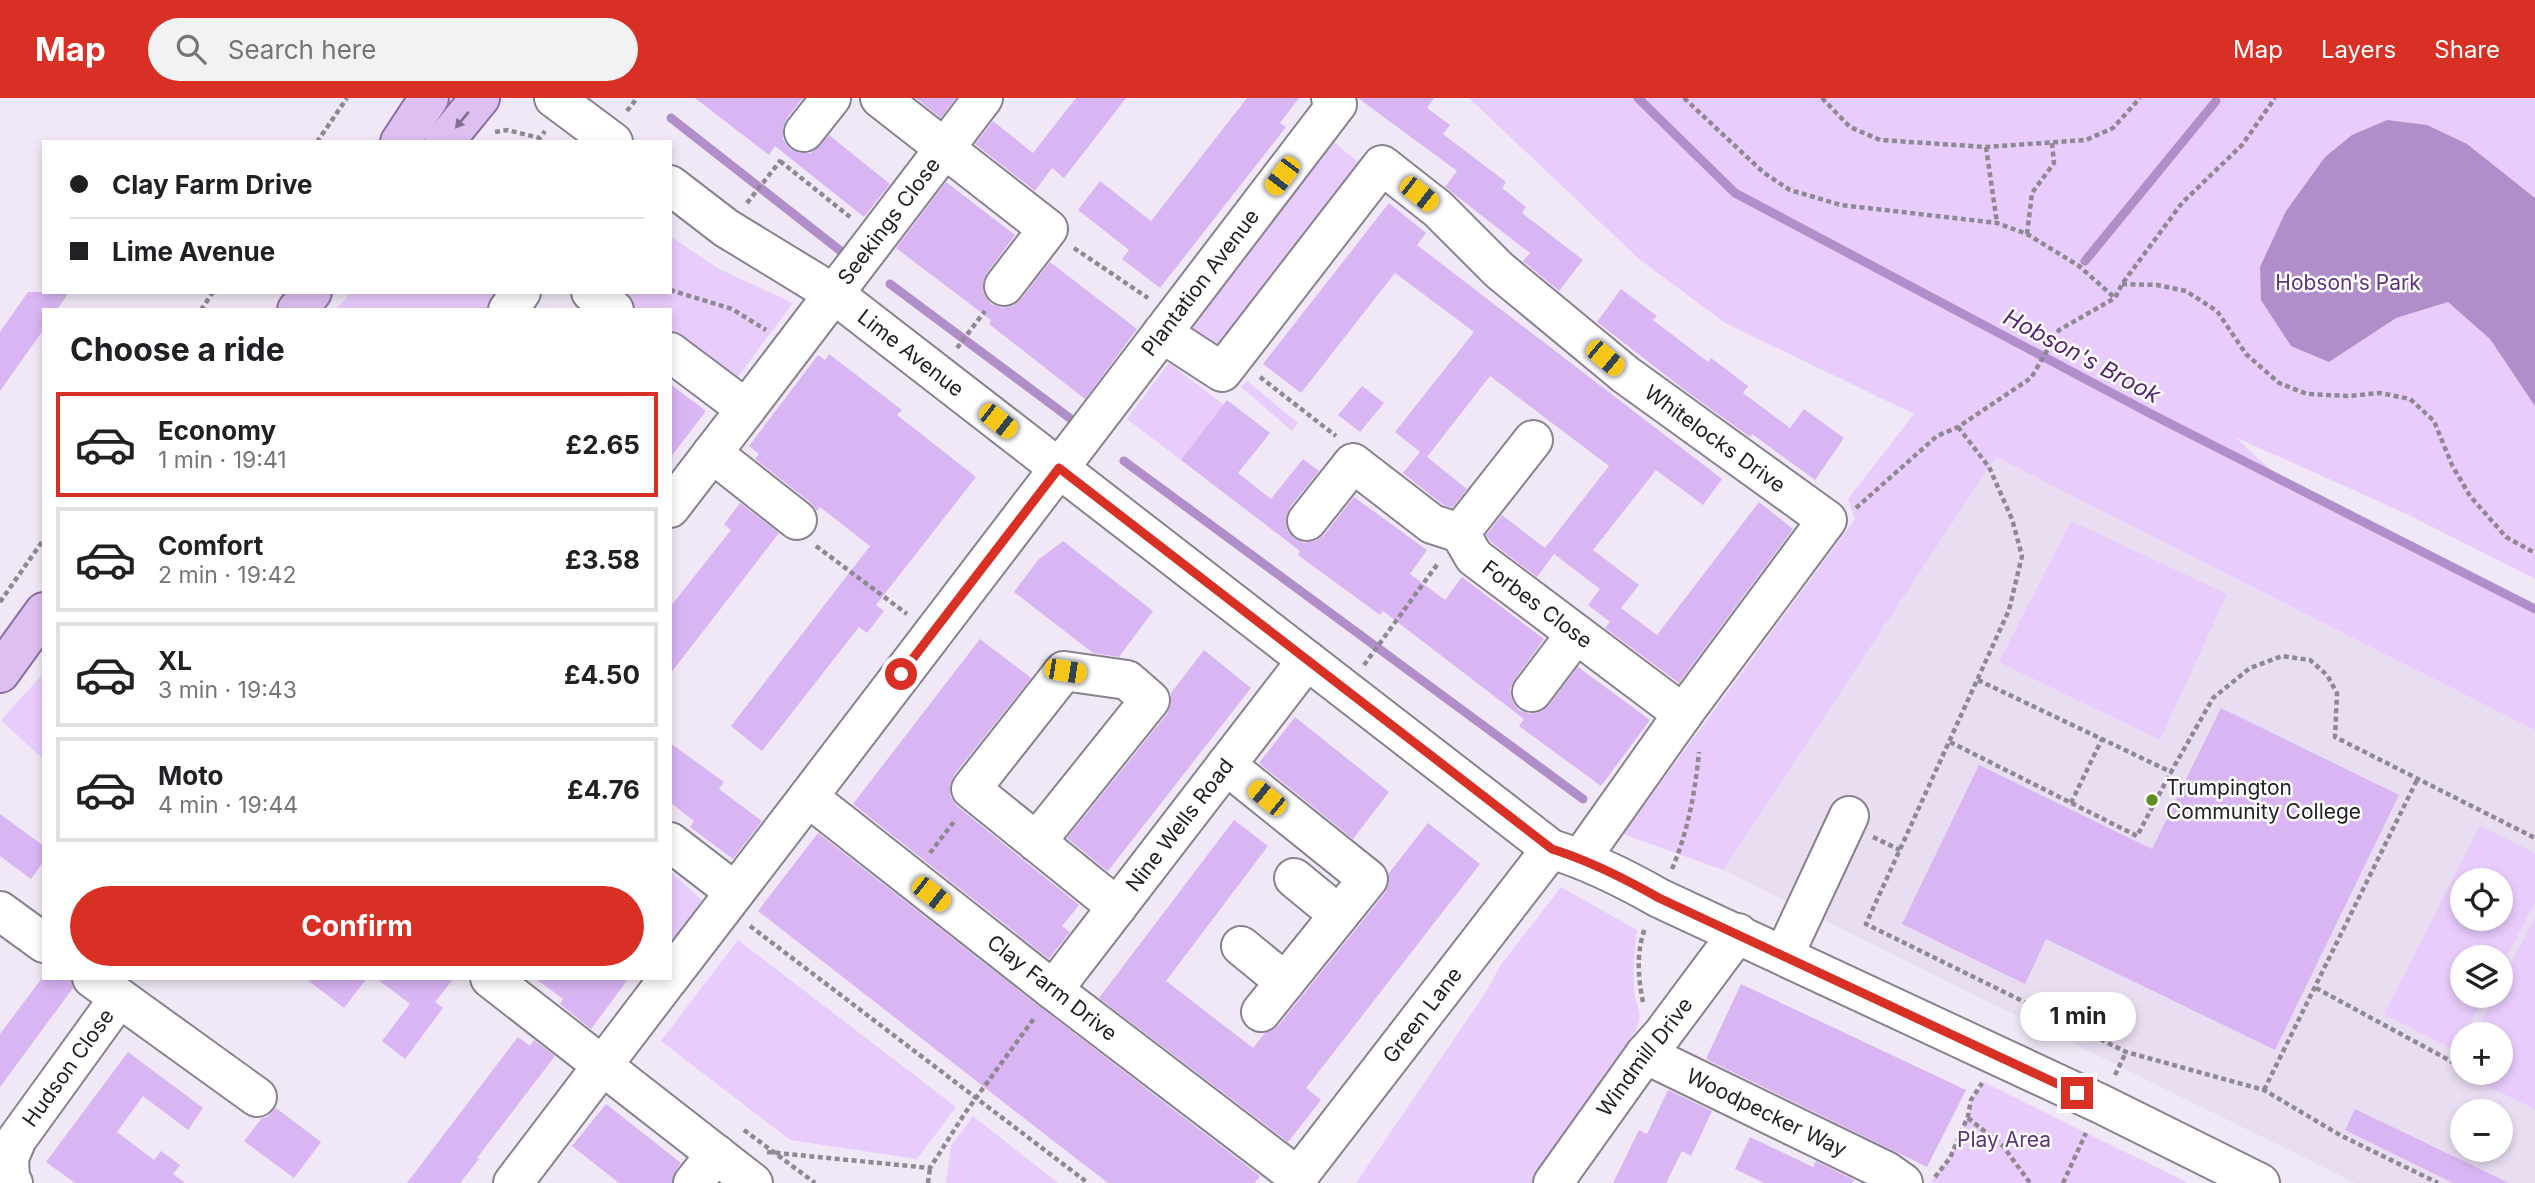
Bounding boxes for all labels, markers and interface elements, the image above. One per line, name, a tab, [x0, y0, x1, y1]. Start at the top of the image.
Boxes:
search box	[148, 18, 638, 81]
text: Map	[35, 29, 106, 69]
icon: search	[172, 30, 210, 68]
text: Search here	[228, 34, 376, 65]
text: Map	[2233, 35, 2283, 64]
text: Layers	[2321, 35, 2396, 64]
text: Share	[2434, 35, 2500, 64]
one-way arrow	[455, 111, 470, 128]
street label: Seekings Close	[832, 152, 945, 290]
car	[1261, 153, 1304, 199]
text: Clay Farm Drive	[112, 169, 313, 200]
car	[1396, 173, 1443, 215]
street label: Plantation Avenue	[1136, 204, 1264, 361]
text: Lime Avenue	[112, 236, 275, 267]
park label: Hobson's Park	[2275, 270, 2421, 295]
water label: Hobson's Brook	[1999, 303, 2166, 409]
street label: Lime Avenue	[853, 304, 969, 402]
text: Choose a ride	[70, 330, 285, 369]
car	[1583, 336, 1628, 380]
street label: Whitelocks Drive	[1640, 380, 1790, 498]
car	[975, 400, 1022, 442]
icon: car	[74, 413, 137, 476]
text: Economy	[158, 415, 276, 446]
text: £2.65	[566, 429, 640, 460]
text: 1 min · 19:41	[158, 446, 287, 474]
icon: car	[74, 528, 137, 591]
text: Comfort	[158, 530, 263, 561]
text: £3.58	[565, 544, 640, 575]
street label: Forbes Close	[1478, 555, 1597, 653]
text: 2 min · 19:42	[158, 561, 297, 589]
icon: car	[74, 643, 137, 706]
text: XL	[158, 645, 192, 676]
car	[1043, 657, 1088, 685]
route start	[885, 658, 917, 690]
text: £4.50	[564, 659, 640, 690]
text: 3 min · 19:43	[158, 676, 297, 704]
street label: Nine Wells Road	[1120, 753, 1239, 896]
icon: car	[74, 758, 137, 821]
text: Moto	[158, 760, 223, 791]
text: £4.76	[567, 774, 640, 805]
place label: Trumpington Community College	[2166, 775, 2361, 824]
car	[1245, 777, 1290, 819]
text: 4 min · 19:44	[158, 791, 298, 819]
marker: Trumpington Community College	[2144, 792, 2160, 808]
map controls	[2450, 868, 2513, 1162]
button: locate	[2450, 868, 2513, 931]
car	[908, 873, 955, 915]
button: Confirm	[70, 886, 644, 966]
street label: Clay Farm Drive	[982, 929, 1122, 1046]
button: layers	[2450, 945, 2513, 1008]
street label: Green Lane	[1377, 962, 1467, 1068]
street label: Windmill Drive	[1592, 992, 1698, 1121]
callout: 1 min	[2019, 992, 2135, 1040]
text: 1 min	[2050, 1002, 2106, 1030]
street label: Hudson Close	[17, 1004, 119, 1131]
button: +	[2450, 1022, 2513, 1085]
street label: Woodpecker Way	[1683, 1063, 1851, 1162]
route end	[2061, 1077, 2093, 1109]
button: −	[2450, 1099, 2513, 1162]
park label: Play Area	[1957, 1127, 2051, 1152]

